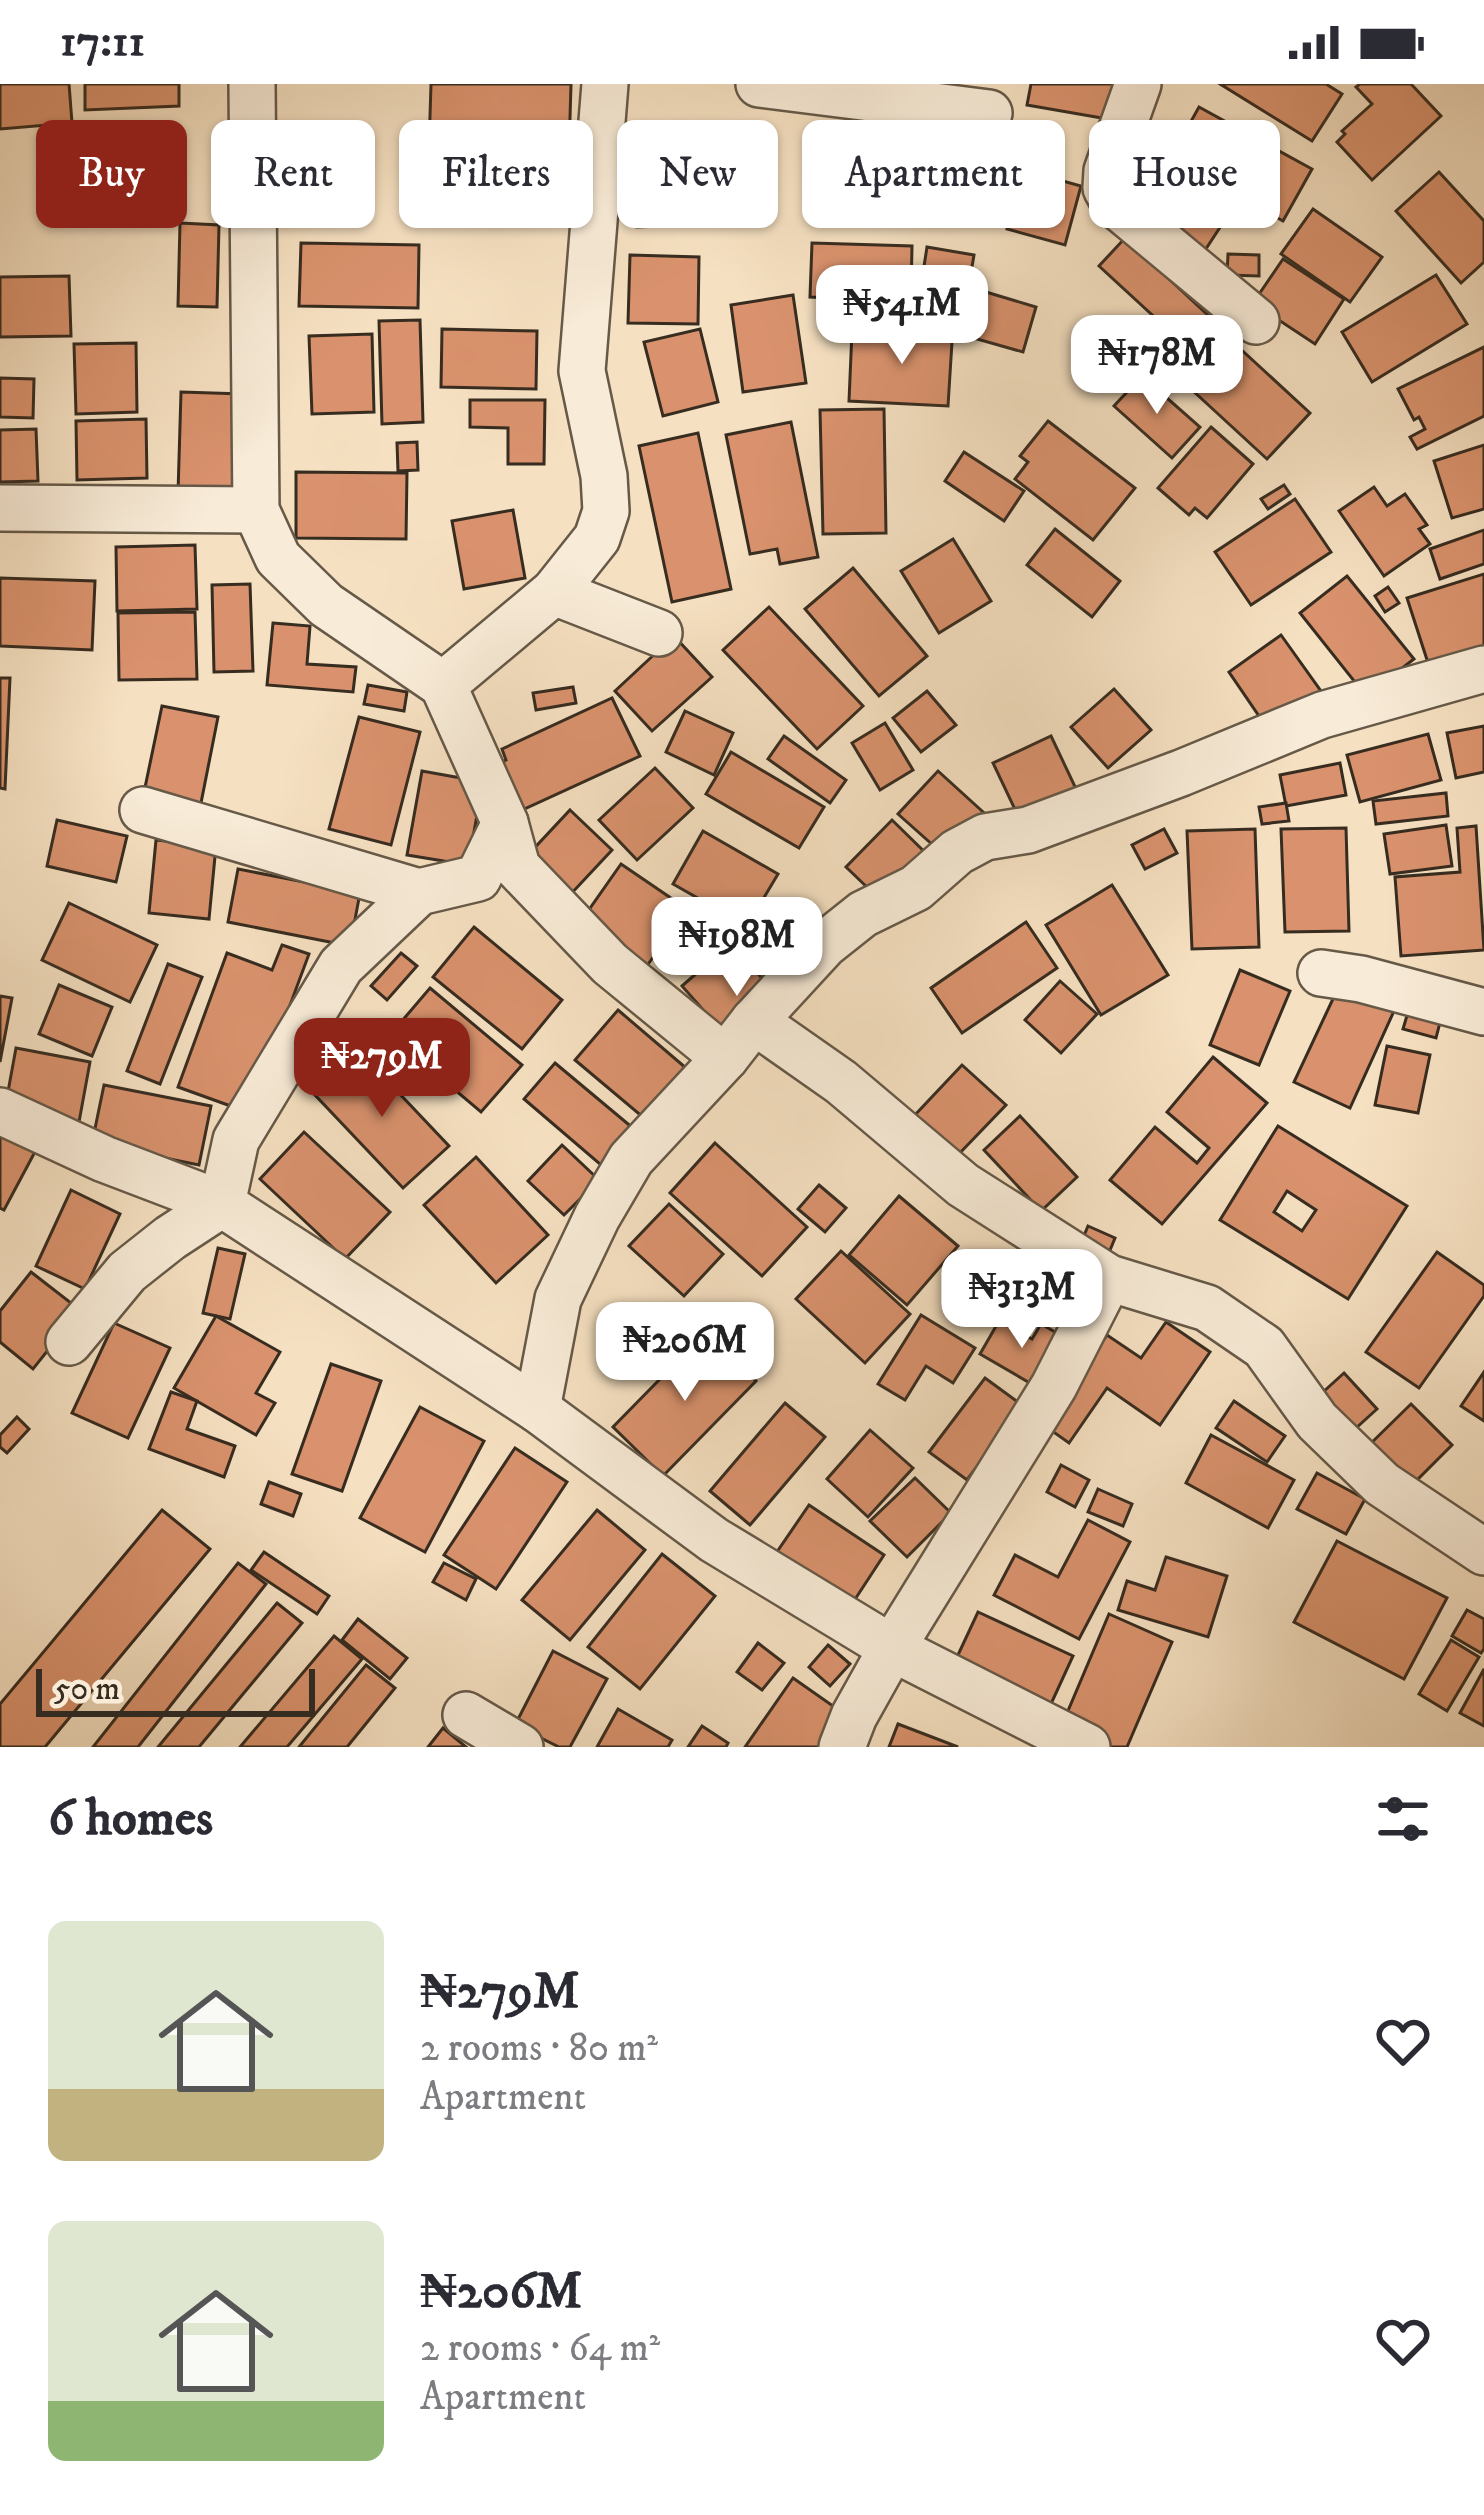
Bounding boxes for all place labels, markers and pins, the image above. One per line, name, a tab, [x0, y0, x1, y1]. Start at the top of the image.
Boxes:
pin: ₦541M	[818, 265, 986, 367]
pin: ₦178M	[1073, 315, 1241, 417]
pin: ₦198M	[653, 897, 821, 999]
pin: ₦279M	[298, 1018, 466, 1120]
pin: ₦313M	[938, 1249, 1106, 1351]
pin: ₦206M	[601, 1302, 769, 1404]

